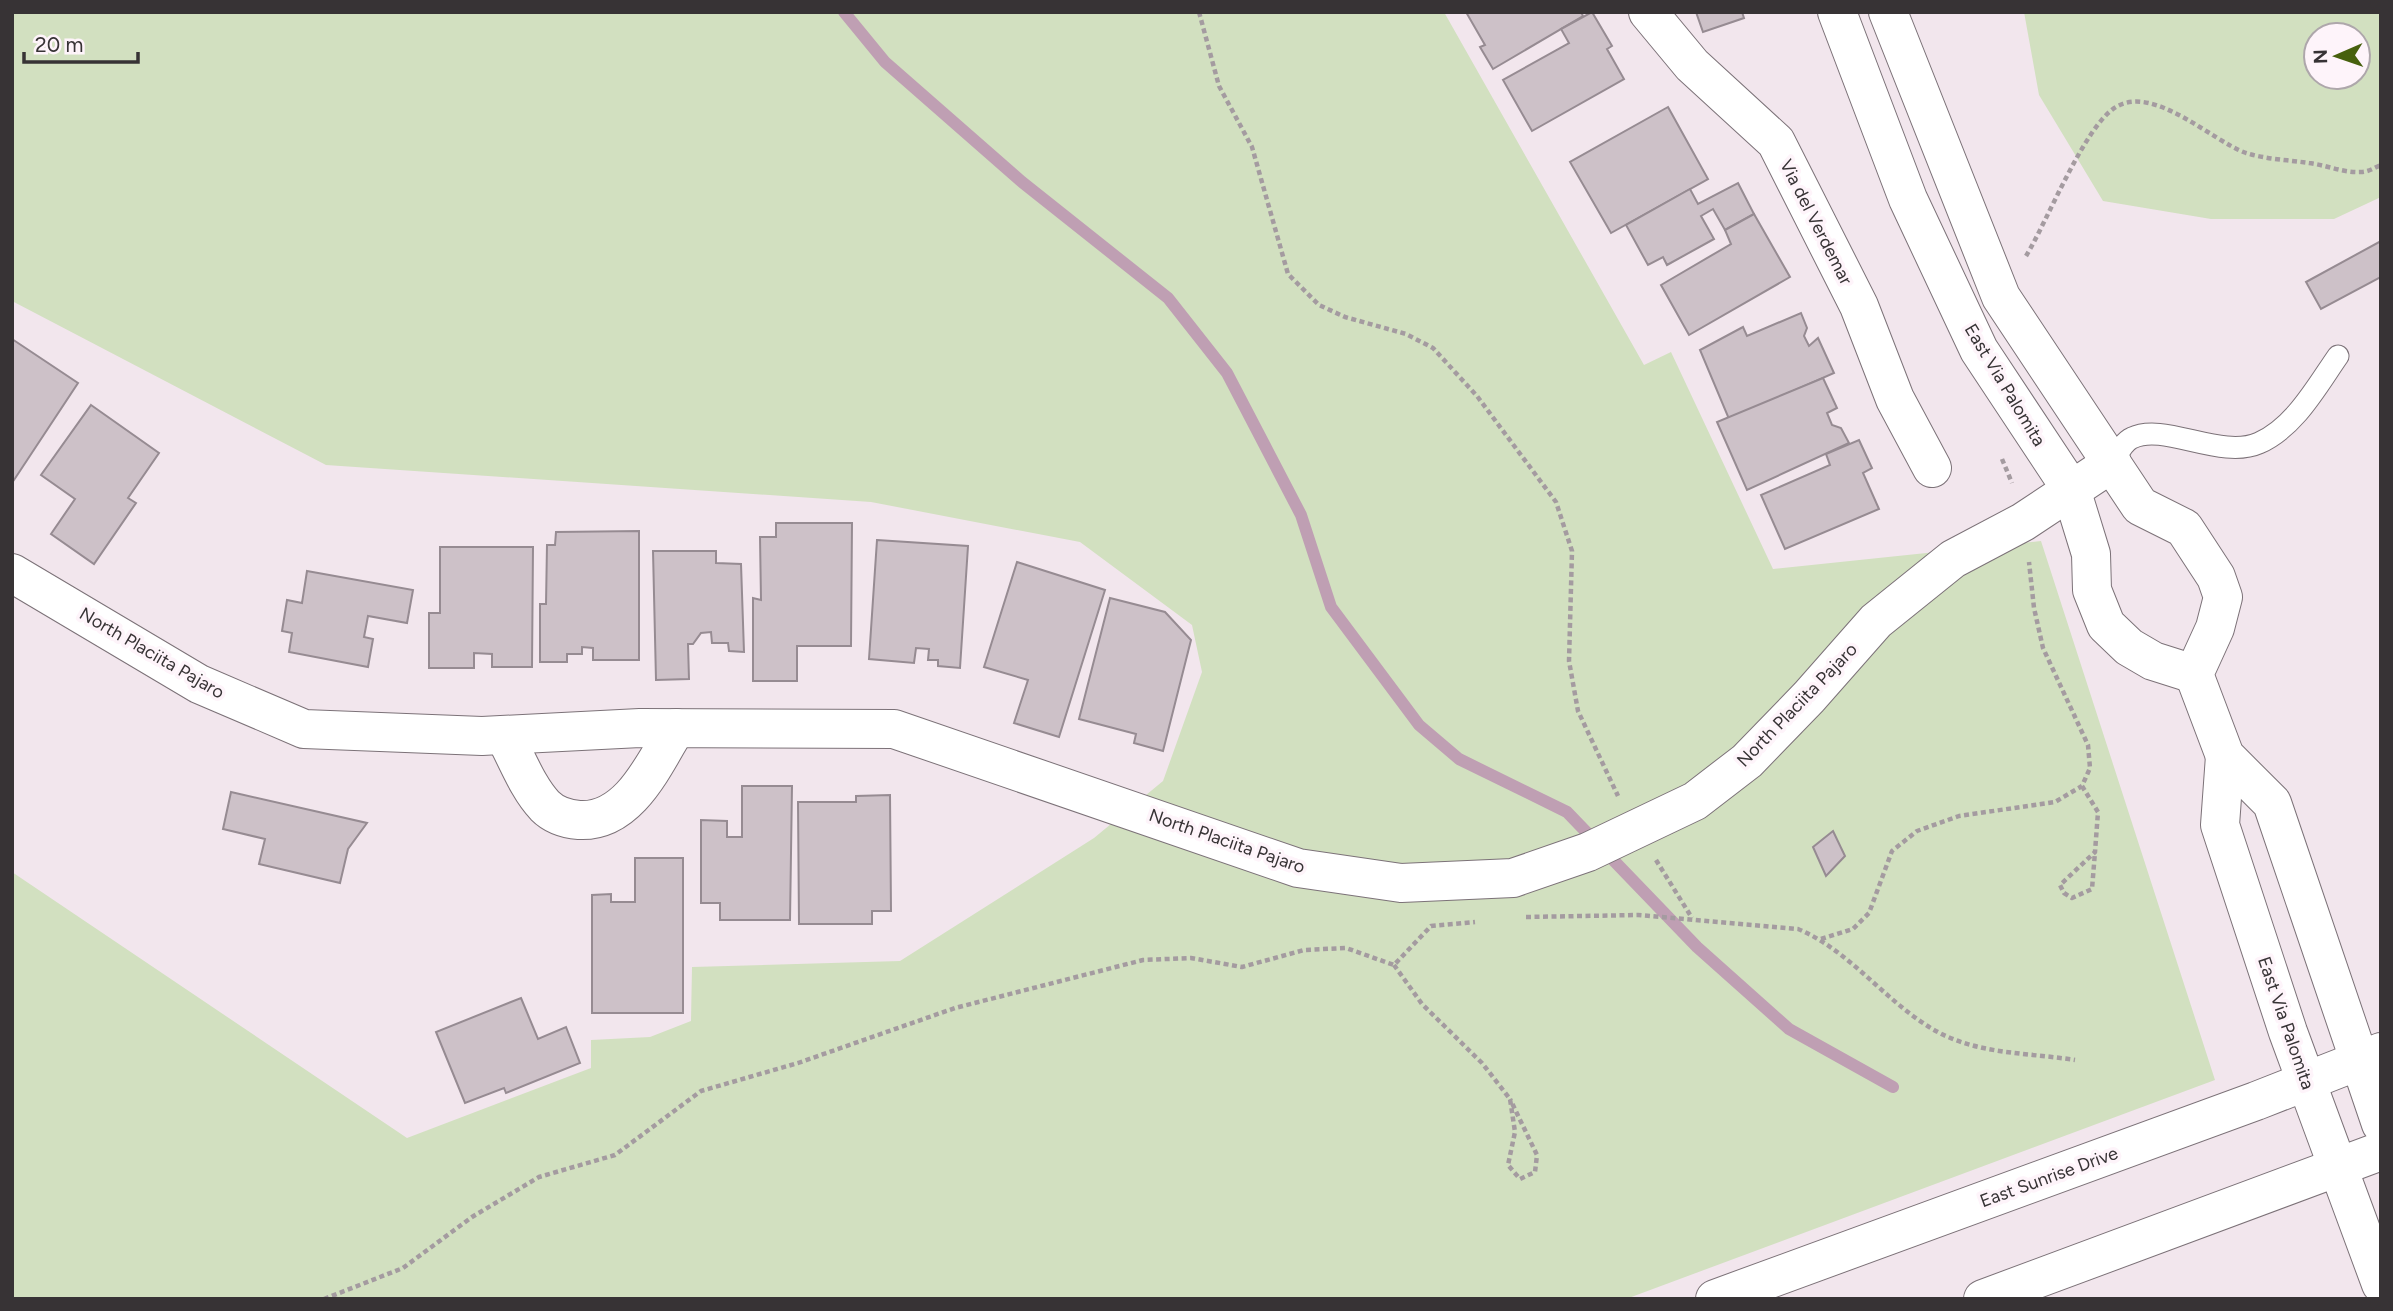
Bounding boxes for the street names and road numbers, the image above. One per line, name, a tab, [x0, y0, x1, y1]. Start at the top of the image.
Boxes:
street label: Via del Verdemar	[1775, 156, 1857, 288]
street label: East Via Palomita	[1960, 320, 2050, 450]
street label: North Placiita Pajaro	[76, 603, 228, 703]
street label: North Placiita Pajaro	[1732, 638, 1862, 772]
street label: North Placiita Pajaro	[1146, 804, 1308, 878]
street label: East Via Palomita	[2253, 954, 2319, 1092]
street label: East Sunrise Drive	[1977, 1142, 2121, 1212]

